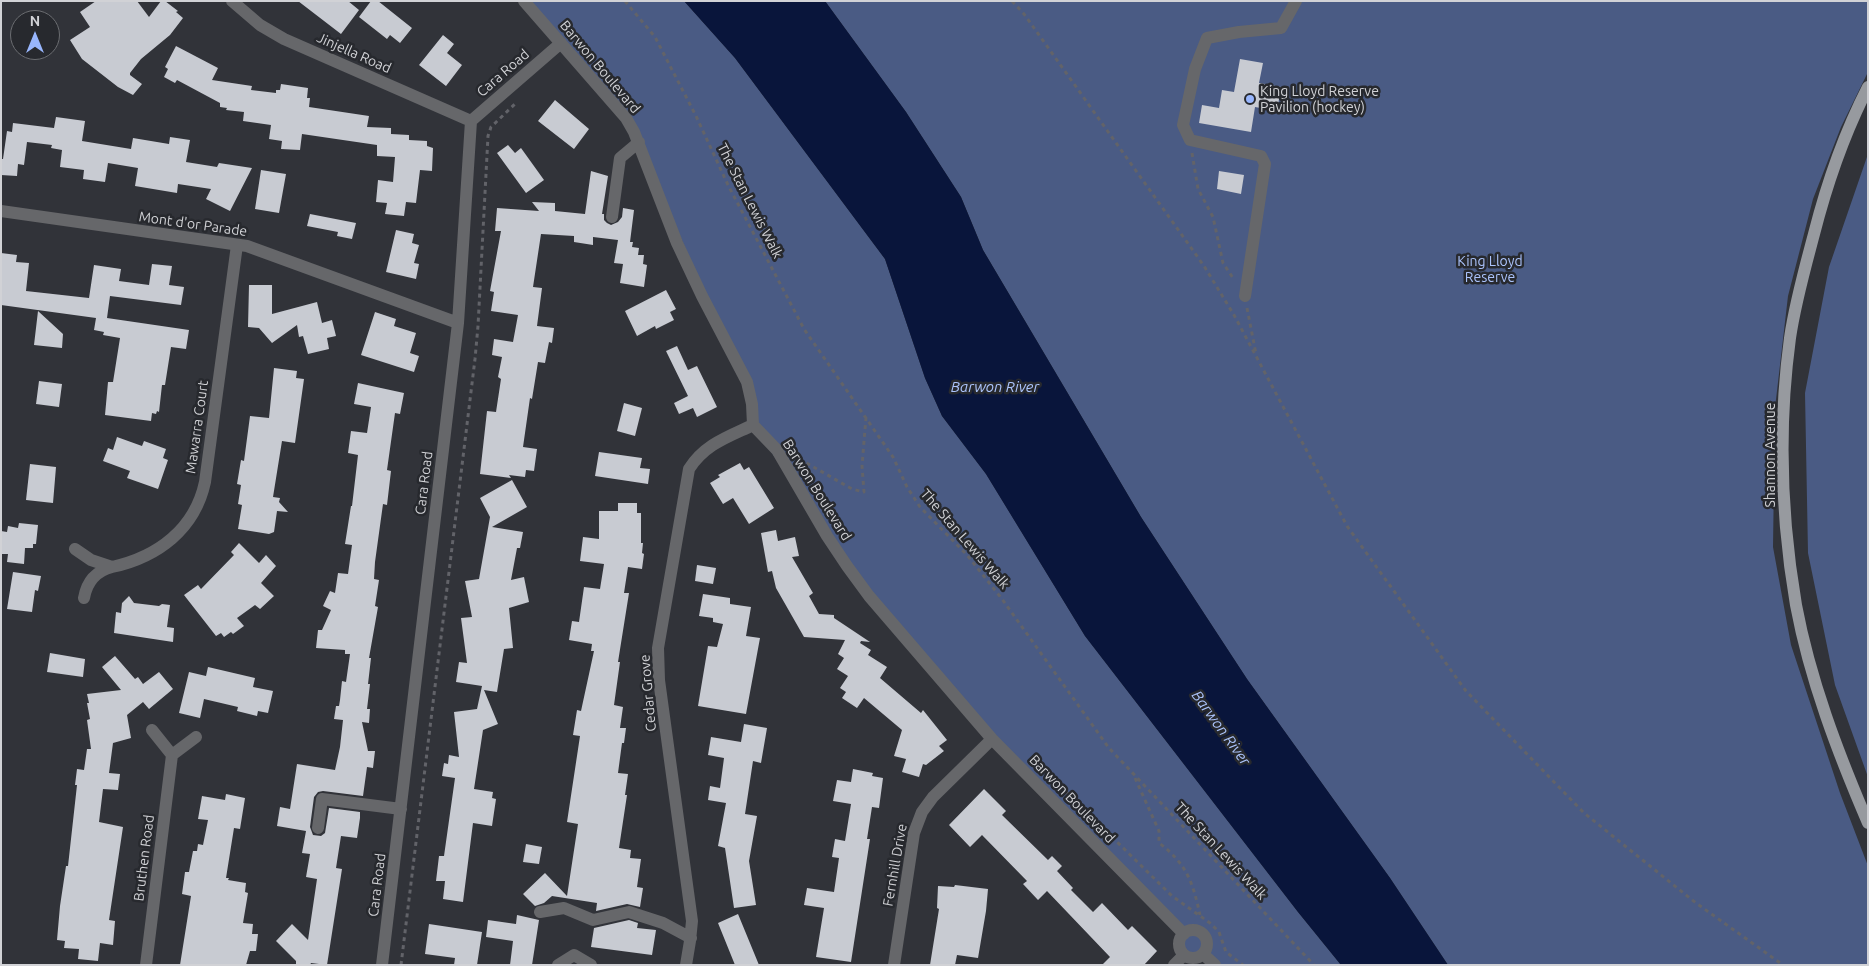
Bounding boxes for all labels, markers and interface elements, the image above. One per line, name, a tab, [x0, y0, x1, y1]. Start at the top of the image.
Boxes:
north arrow	[10, 10, 60, 60]
text: N	[30, 13, 40, 29]
street label: Barwon Boulevard	[556, 17, 644, 117]
street label: Jinjella Road	[314, 29, 394, 77]
street label: Cara Road	[473, 46, 533, 100]
place label: King Lloyd Reserve Pavilion (hockey)	[1260, 83, 1379, 115]
marker: King Lloyd Reserve Pavilion (hockey)	[1244, 93, 1256, 105]
street label: The Stan Lewis Walk	[714, 141, 786, 261]
street label: Mont d'or Parade	[138, 208, 248, 240]
park label: King Lloyd Reserve	[1457, 253, 1523, 286]
water label: Barwon River	[951, 378, 1039, 396]
street label: Mawarra Court	[182, 379, 212, 475]
street label: Shannon Avenue	[1762, 402, 1778, 508]
street label: Barwon Boulevard	[779, 436, 855, 544]
street label: Cara Road	[412, 450, 436, 516]
street label: The Stan Lewis Walk	[917, 486, 1013, 592]
street label: Cedar Grove	[636, 654, 660, 732]
water label: Barwon River	[1188, 687, 1254, 769]
street label: Barwon Boulevard	[1026, 751, 1118, 847]
street label: The Stan Lewis Walk	[1172, 799, 1270, 903]
street label: Bruthen Road	[130, 814, 158, 902]
street label: Fernhill Drive	[879, 822, 911, 908]
street label: Cara Road	[365, 852, 389, 918]

